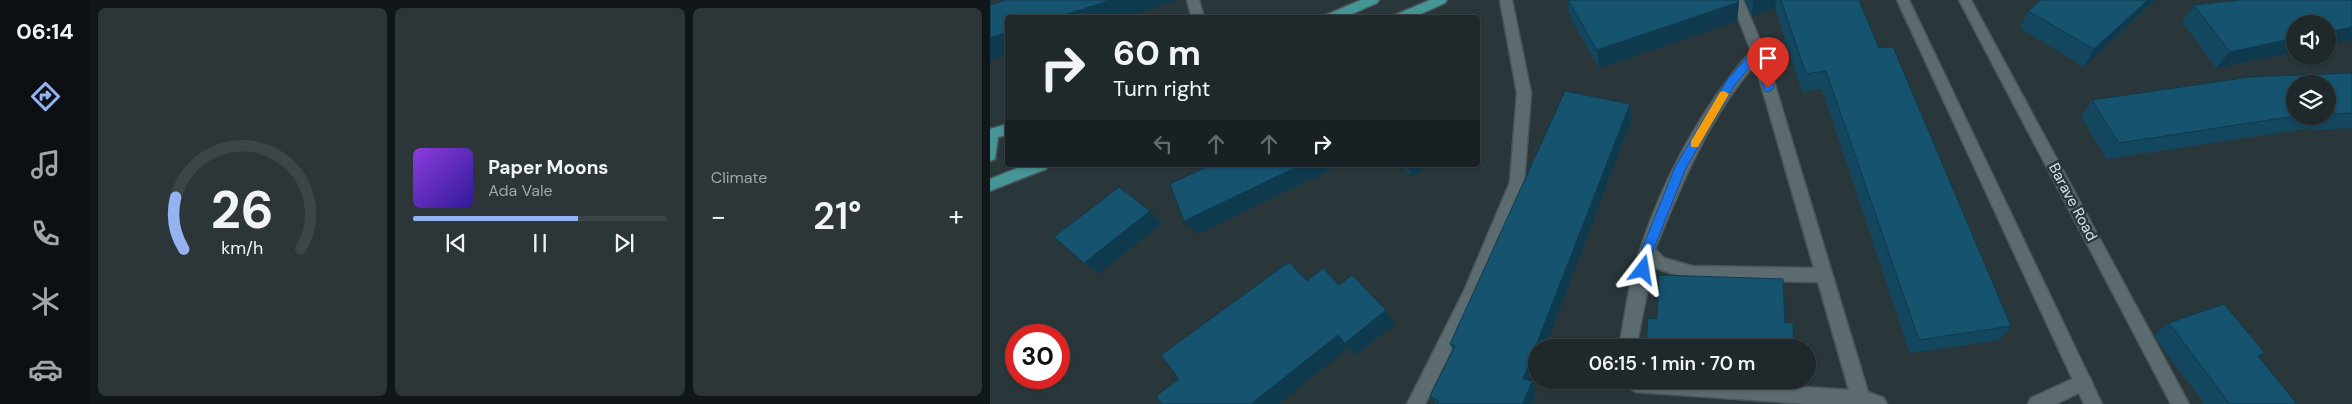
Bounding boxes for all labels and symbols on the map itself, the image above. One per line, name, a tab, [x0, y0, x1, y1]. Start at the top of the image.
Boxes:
pin	[1747, 37, 1789, 88]
street label: Barave Road	[2044, 160, 2102, 244]
position arrow	[1616, 243, 1668, 295]
speed limit sign: 30	[1005, 324, 1070, 389]

